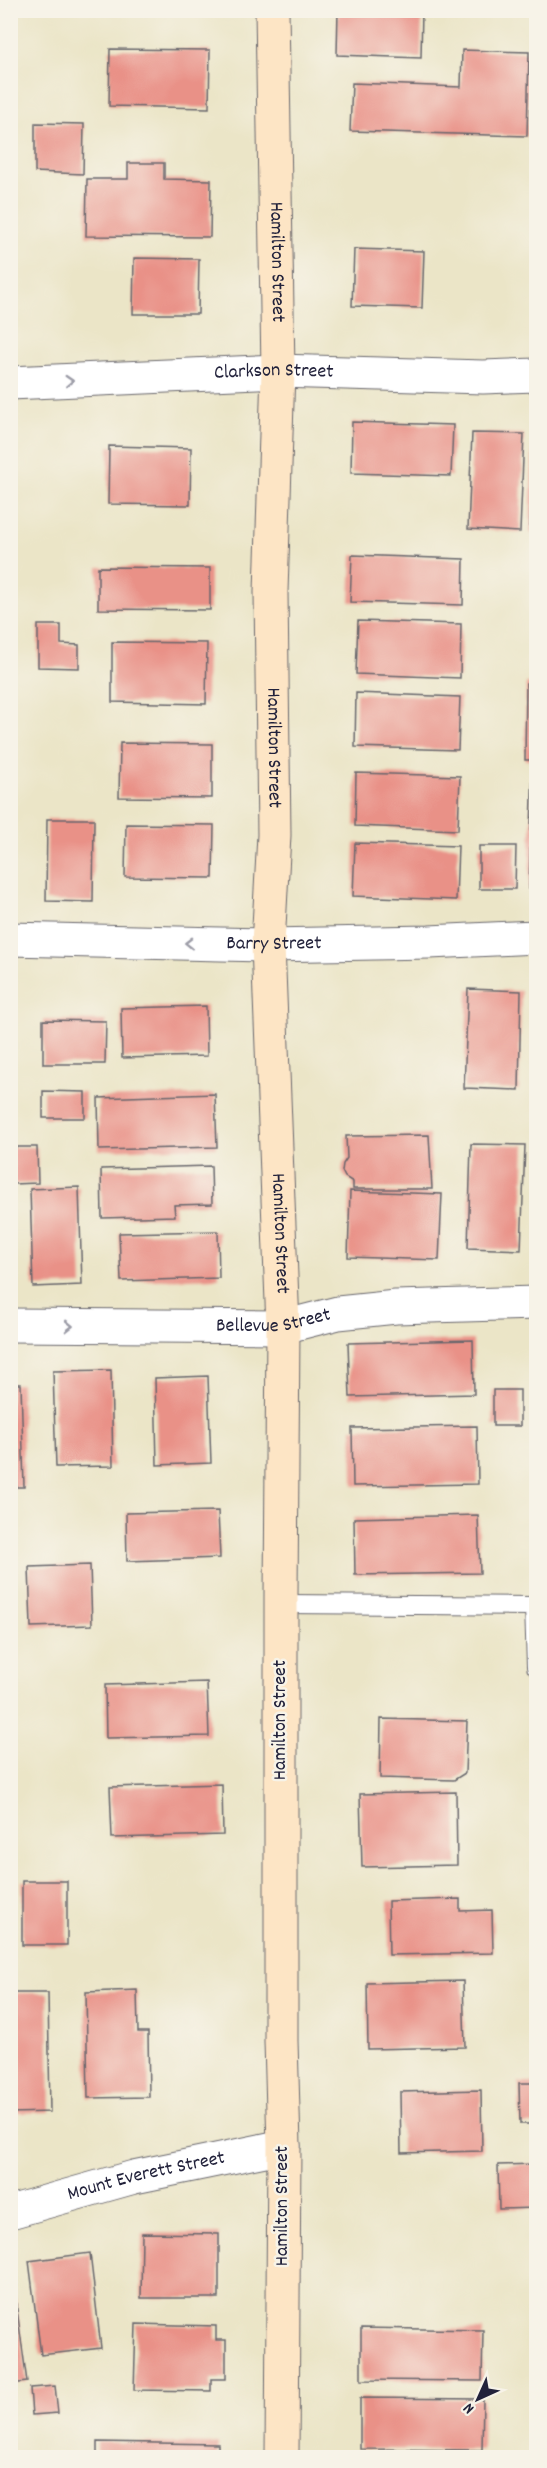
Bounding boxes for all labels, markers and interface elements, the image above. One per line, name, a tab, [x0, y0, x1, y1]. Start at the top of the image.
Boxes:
street label: Hamilton Street	[261, 201, 291, 323]
street label: Clarkson Street	[213, 357, 334, 388]
one-way arrow	[64, 375, 73, 388]
street label: Hamilton Street	[258, 687, 288, 808]
street label: Barry Street	[226, 930, 322, 959]
one-way arrow	[184, 937, 193, 949]
street label: Hamilton Street	[263, 1173, 296, 1294]
street label: Bellevue Street	[216, 1301, 334, 1341]
one-way arrow	[64, 1319, 73, 1332]
street label: Hamilton Street	[267, 1660, 295, 1780]
street label: Mount Everett Street	[64, 2145, 228, 2209]
street label: Hamilton Street	[269, 2146, 297, 2266]
north arrow	[448, 2369, 508, 2429]
text: N	[458, 2397, 480, 2419]

